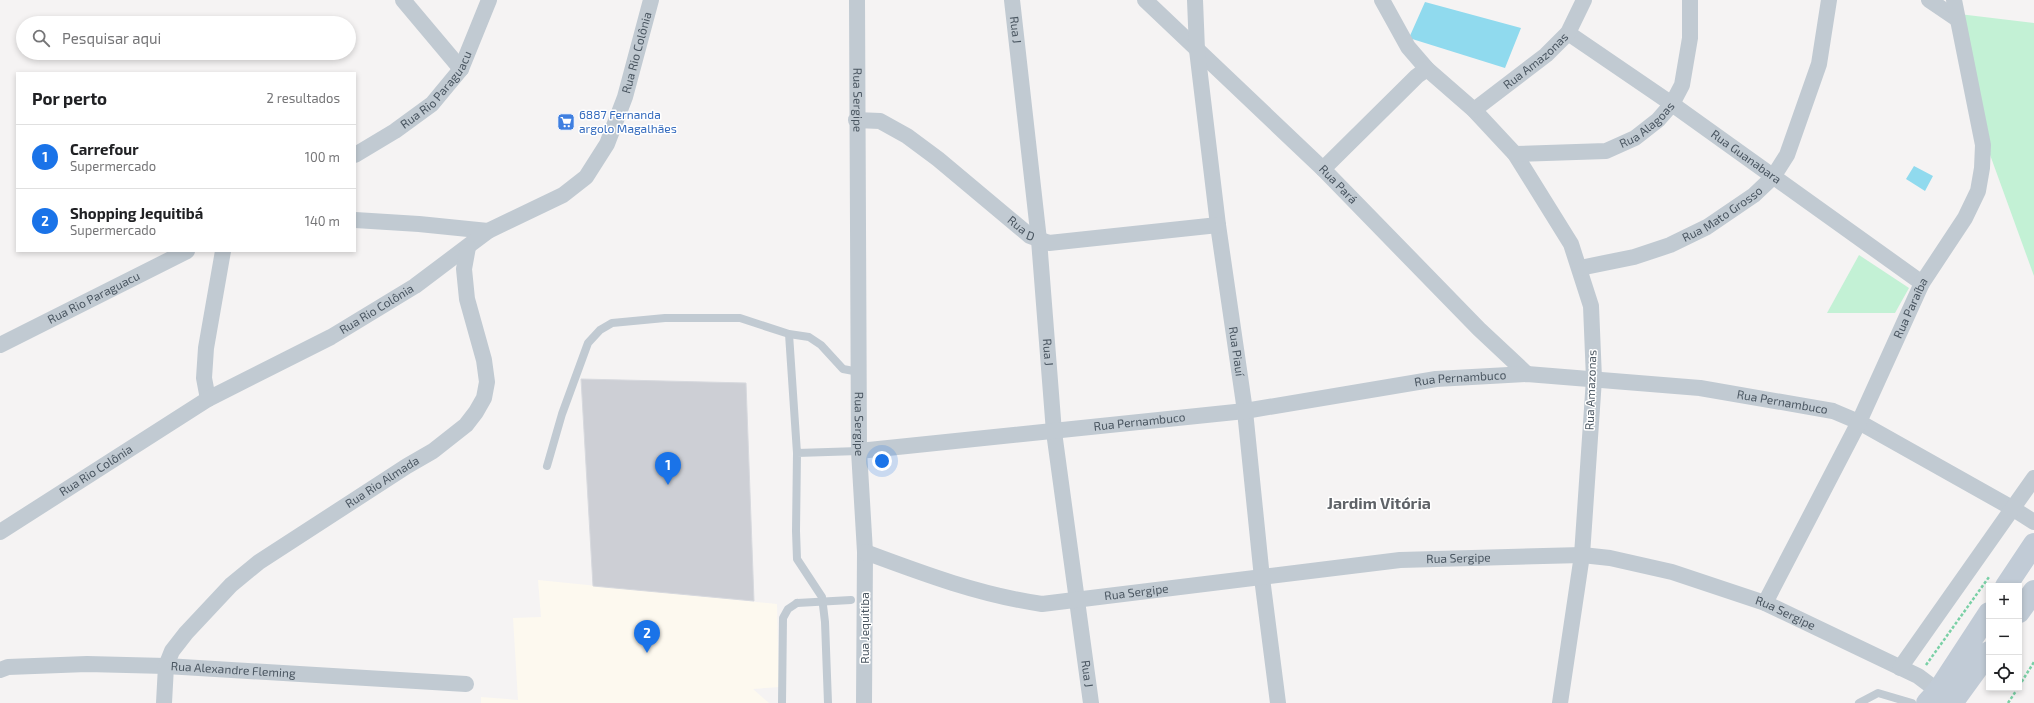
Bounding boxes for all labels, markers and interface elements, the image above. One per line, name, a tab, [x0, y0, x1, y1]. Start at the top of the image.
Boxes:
street label: Rua Rio Colônia	[618, 10, 654, 95]
street label: Rua J	[1008, 15, 1025, 44]
search box	[16, 16, 356, 60]
icon: search	[30, 27, 52, 49]
text: Pesquisar aqui	[62, 29, 161, 47]
street label: Rua Amazonas	[1500, 29, 1570, 91]
street label: Rua Rio Paraguacu	[397, 49, 474, 131]
street label: Rua Sergipe	[851, 68, 866, 132]
text: Por perto	[32, 88, 107, 108]
text: 2 resultados	[266, 90, 340, 106]
street label: Rua Alagoas	[1617, 99, 1677, 150]
place label: 6887 Fernanda argolo Magalhães	[579, 107, 677, 135]
supermarket icon: 6887 Fernanda argolo Magalhães	[556, 112, 576, 132]
street label: Rua Guanabara	[1709, 126, 1784, 186]
text: Carrefour	[70, 140, 139, 158]
text: 1	[42, 149, 48, 165]
text: 100 m	[305, 149, 340, 165]
text: Supermercado	[70, 158, 156, 174]
street label: Rua Pará	[1317, 161, 1361, 206]
street label: Rua Mato Grosso	[1680, 183, 1765, 244]
text: Shopping Jequitibá	[70, 204, 203, 222]
street label: Rua D	[1005, 212, 1037, 243]
text: 2	[41, 213, 49, 229]
text: 140 m	[305, 213, 340, 229]
text: Supermercado	[70, 222, 156, 238]
street label: Rua Rio Paraguacu	[45, 268, 142, 326]
street label: Rua Paraíba	[1890, 274, 1930, 340]
street label: Rua Rio Colônia	[337, 281, 416, 336]
street label: Rua Piauí	[1227, 325, 1248, 378]
street label: Rua J	[1041, 338, 1057, 366]
street label: Rua Amazonas	[1582, 350, 1598, 430]
street label: Rua Pernambuco	[1413, 367, 1507, 389]
street label: Rua Pernambuco	[1736, 387, 1829, 416]
street label: Rua Sergipe	[853, 392, 867, 457]
street label: Rua Pernambuco	[1093, 409, 1186, 433]
street label: Rua Rio Colônia	[56, 441, 135, 498]
your location	[872, 451, 892, 471]
pin: 1	[655, 452, 681, 485]
street label: Rua Rio Almada	[342, 453, 421, 510]
district label: Jardim Vitória	[1327, 493, 1431, 512]
street label: Rua Sergipe	[1426, 550, 1491, 565]
street label: Rua Sergipe	[1103, 581, 1169, 602]
map controls	[1986, 583, 2022, 691]
button: +	[1986, 583, 2022, 619]
street label: Rua Jequitiba	[857, 592, 871, 664]
street label: Rua Sergipe	[1754, 592, 1818, 632]
button: −	[1986, 619, 2022, 655]
pin: 2	[634, 620, 660, 653]
button: locate	[1986, 655, 2022, 691]
street label: Rua Alexandre Fleming	[170, 658, 296, 680]
street label: Rua J	[1079, 659, 1097, 688]

